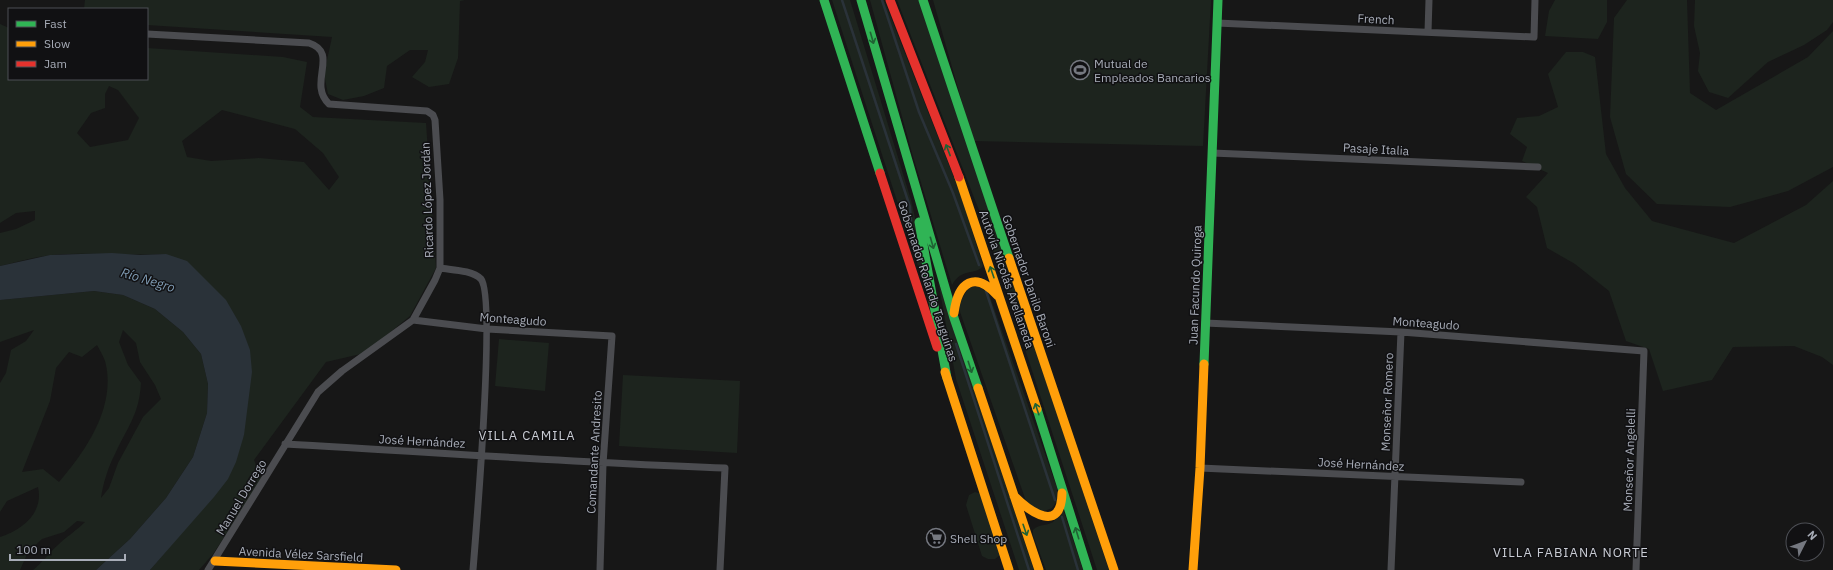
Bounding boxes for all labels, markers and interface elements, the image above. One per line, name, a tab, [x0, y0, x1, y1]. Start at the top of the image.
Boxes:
legend	[8, 8, 148, 80]
street label: French	[1357, 11, 1395, 27]
text: Fast	[44, 16, 67, 31]
one-way arrow	[869, 31, 876, 44]
text: Slow	[44, 36, 70, 51]
text: Jam	[44, 56, 67, 71]
place label: Mutual de Empleados Bancarios	[1094, 56, 1211, 85]
sports icon: Mutual de Empleados Bancarios	[1069, 59, 1091, 81]
street label: Pasaje Italia	[1342, 140, 1410, 158]
street label: Ricardo López Jordán	[417, 142, 437, 258]
one-way arrow	[944, 144, 952, 156]
street label: Gobernador Rolando Tauguinas	[895, 198, 961, 364]
street label: Autovía Nicolás Avellaneda	[976, 208, 1038, 351]
street label: Gobernador Danilo Baroni	[999, 213, 1059, 349]
street label: Juan Facundo Quiroga	[1185, 224, 1205, 345]
one-way arrow	[929, 236, 936, 249]
water label: Río Negro	[119, 264, 177, 296]
one-way arrow	[988, 266, 996, 278]
street label: Monteagudo	[479, 309, 547, 329]
street label: Monteagudo	[1392, 313, 1460, 333]
street label: Monseñor Romero	[1378, 352, 1396, 452]
one-way arrow	[967, 360, 974, 373]
street label: Comandante Andresito	[583, 390, 605, 514]
one-way arrow	[1033, 403, 1041, 415]
street label: Monseñor Angelelli	[1620, 408, 1638, 512]
district label: VILLA CAMILA	[478, 427, 576, 444]
street label: José Hernández	[378, 431, 466, 451]
street label: José Hernández	[1317, 454, 1405, 474]
street label: Manuel Dorrego	[213, 456, 270, 538]
north arrow	[1785, 522, 1825, 562]
one-way arrow	[1022, 523, 1029, 536]
one-way arrow	[1073, 526, 1080, 539]
supermarket icon: Shell Shop	[925, 527, 947, 549]
text: N	[1805, 528, 1820, 543]
place label: Shell Shop	[950, 531, 1007, 546]
scale bar	[10, 536, 125, 562]
text: 100 m	[16, 542, 51, 557]
street label: Avenida Vélez Sarsfield	[238, 543, 364, 565]
district label: VILLA FABIANA NORTE	[1493, 544, 1649, 561]

